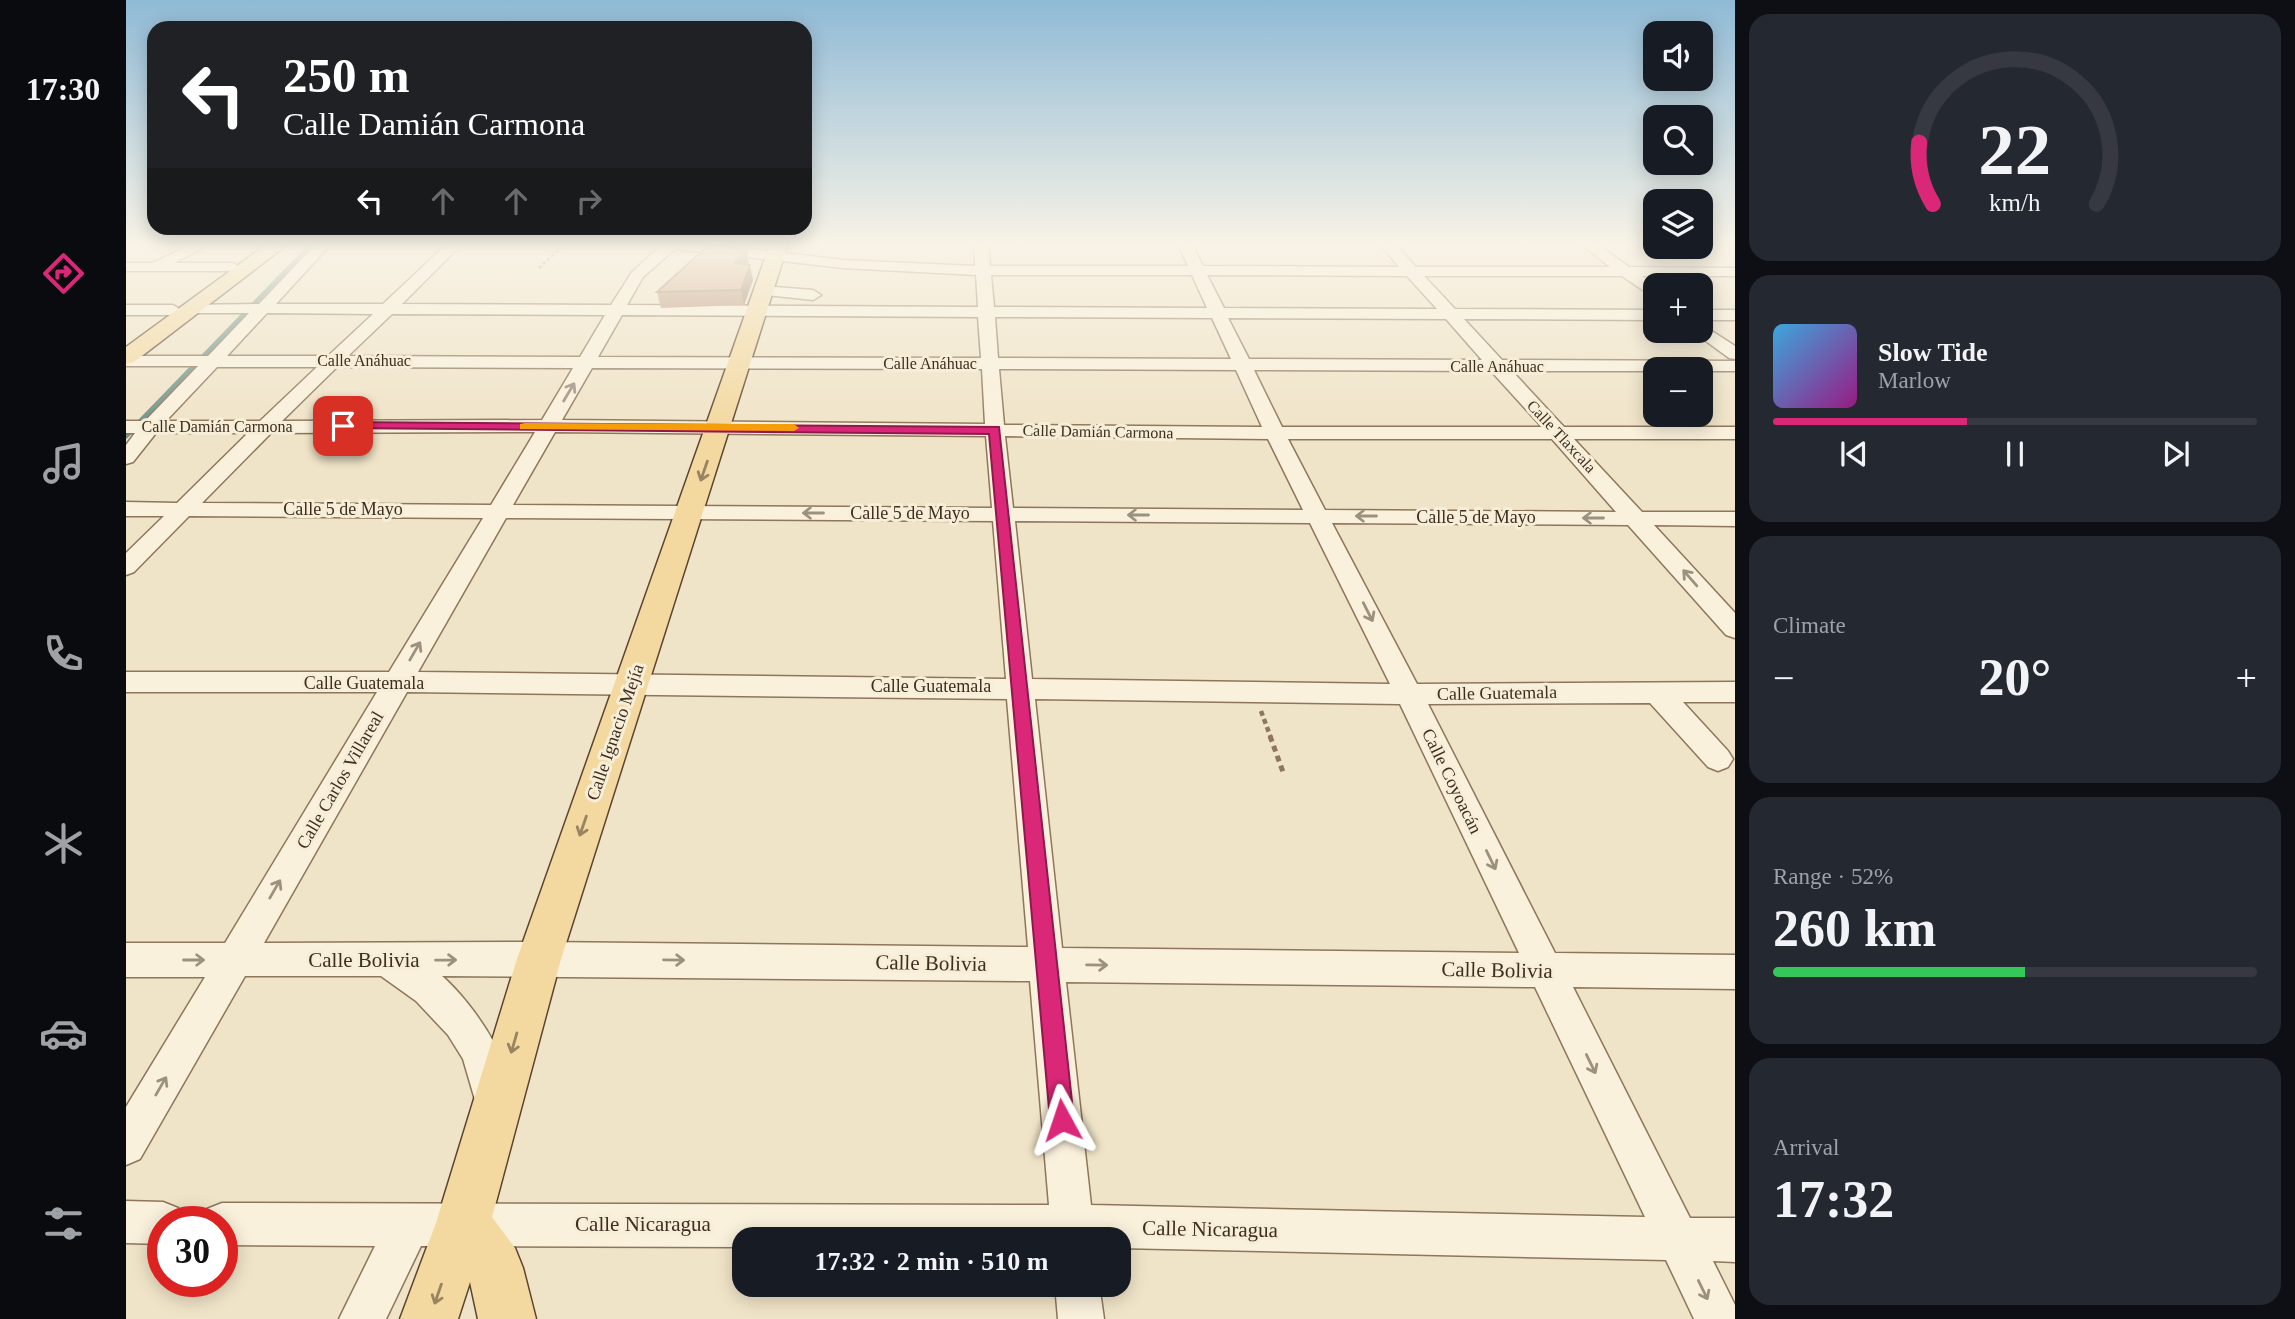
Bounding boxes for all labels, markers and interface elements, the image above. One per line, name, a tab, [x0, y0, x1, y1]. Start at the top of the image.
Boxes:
map controls	[1643, 21, 1713, 427]
button: sound	[1643, 21, 1713, 91]
text: 250 m	[283, 48, 410, 103]
icon: left	[168, 49, 259, 140]
text: 17:30	[26, 71, 100, 107]
button: search	[1643, 105, 1713, 175]
text: Calle Damián Carmona	[283, 106, 585, 142]
text: 22	[1979, 109, 2051, 190]
icon: left	[351, 182, 389, 220]
icon: ahead	[424, 182, 462, 220]
icon: ahead	[497, 182, 535, 220]
icon: right	[570, 182, 608, 220]
text: km/h	[1989, 188, 2041, 215]
button: layers	[1643, 189, 1713, 259]
icon: directions	[39, 249, 88, 298]
button: +	[1643, 273, 1713, 343]
text: Slow Tide	[1878, 338, 1988, 367]
street label: Calle Anáhuac	[317, 352, 411, 369]
street label: Calle Anáhuac	[883, 355, 977, 372]
button: −	[1643, 357, 1713, 427]
street label: Calle Anáhuac	[1450, 358, 1544, 375]
text: Marlow	[1878, 368, 1951, 393]
one-way arrow	[562, 382, 576, 402]
pin	[313, 396, 373, 456]
street label: Calle Tlaxcala	[1524, 397, 1599, 476]
icon: arrive	[324, 407, 362, 445]
street label: Calle Damián Carmona	[141, 418, 293, 435]
street label: Calle Damián Carmona	[1022, 422, 1174, 441]
icon: previous	[1835, 435, 1873, 473]
icon: pause	[1996, 435, 2034, 473]
icon: next	[2157, 435, 2195, 473]
icon: music	[39, 439, 88, 488]
one-way arrow	[697, 460, 709, 482]
street label: Calle 5 de Mayo	[283, 499, 403, 519]
street label: Calle 5 de Mayo	[850, 503, 970, 523]
one-way arrow	[802, 506, 825, 520]
street label: Calle 5 de Mayo	[1416, 507, 1536, 527]
one-way arrow	[1127, 508, 1150, 522]
one-way arrow	[1355, 509, 1378, 523]
one-way arrow	[1582, 511, 1605, 524]
one-way arrow	[1682, 569, 1698, 587]
one-way arrow	[1361, 601, 1375, 622]
text: Climate	[1773, 613, 1846, 638]
icon: phone	[39, 629, 88, 678]
one-way arrow	[408, 641, 422, 661]
text: 20°	[1979, 649, 2051, 706]
text: −	[1773, 657, 1794, 699]
text: +	[2236, 657, 2257, 699]
street label: Calle Ignacio Mejía	[582, 661, 648, 803]
street label: Calle Guatemala	[304, 673, 424, 693]
street label: Calle Guatemala	[871, 676, 991, 696]
street label: Calle Guatemala	[1437, 682, 1557, 704]
street label: Calle Carlos Villareal	[292, 708, 388, 852]
street label: Calle Coyoacán	[1418, 725, 1486, 837]
one-way arrow	[576, 815, 589, 837]
icon: climate	[39, 819, 88, 868]
one-way arrow	[1484, 849, 1498, 870]
text: Range · 52%	[1773, 864, 1893, 889]
one-way arrow	[269, 880, 283, 900]
text: 260 km	[1773, 900, 1936, 957]
street label: Calle Bolivia	[308, 948, 420, 972]
street label: Calle Bolivia	[875, 950, 988, 976]
one-way arrow	[182, 953, 205, 967]
one-way arrow	[434, 953, 457, 967]
one-way arrow	[662, 953, 685, 967]
street label: Calle Bolivia	[1441, 957, 1554, 983]
one-way arrow	[1085, 958, 1108, 972]
icon: car	[39, 1009, 88, 1058]
one-way arrow	[507, 1031, 520, 1053]
one-way arrow	[1585, 1053, 1599, 1074]
one-way arrow	[154, 1076, 168, 1096]
position arrow	[1025, 1083, 1099, 1157]
text: Arrival	[1773, 1135, 1839, 1160]
text: 17:32	[1773, 1171, 1894, 1228]
icon: filters	[39, 1199, 88, 1248]
speed limit sign: 30	[147, 1206, 238, 1297]
street label: Calle Nicaragua	[575, 1212, 712, 1236]
street label: Calle Nicaragua	[1142, 1216, 1279, 1242]
text: 17:32 · 2 min · 510 m	[815, 1247, 1049, 1276]
one-way arrow	[1697, 1279, 1711, 1300]
one-way arrow	[431, 1283, 443, 1305]

